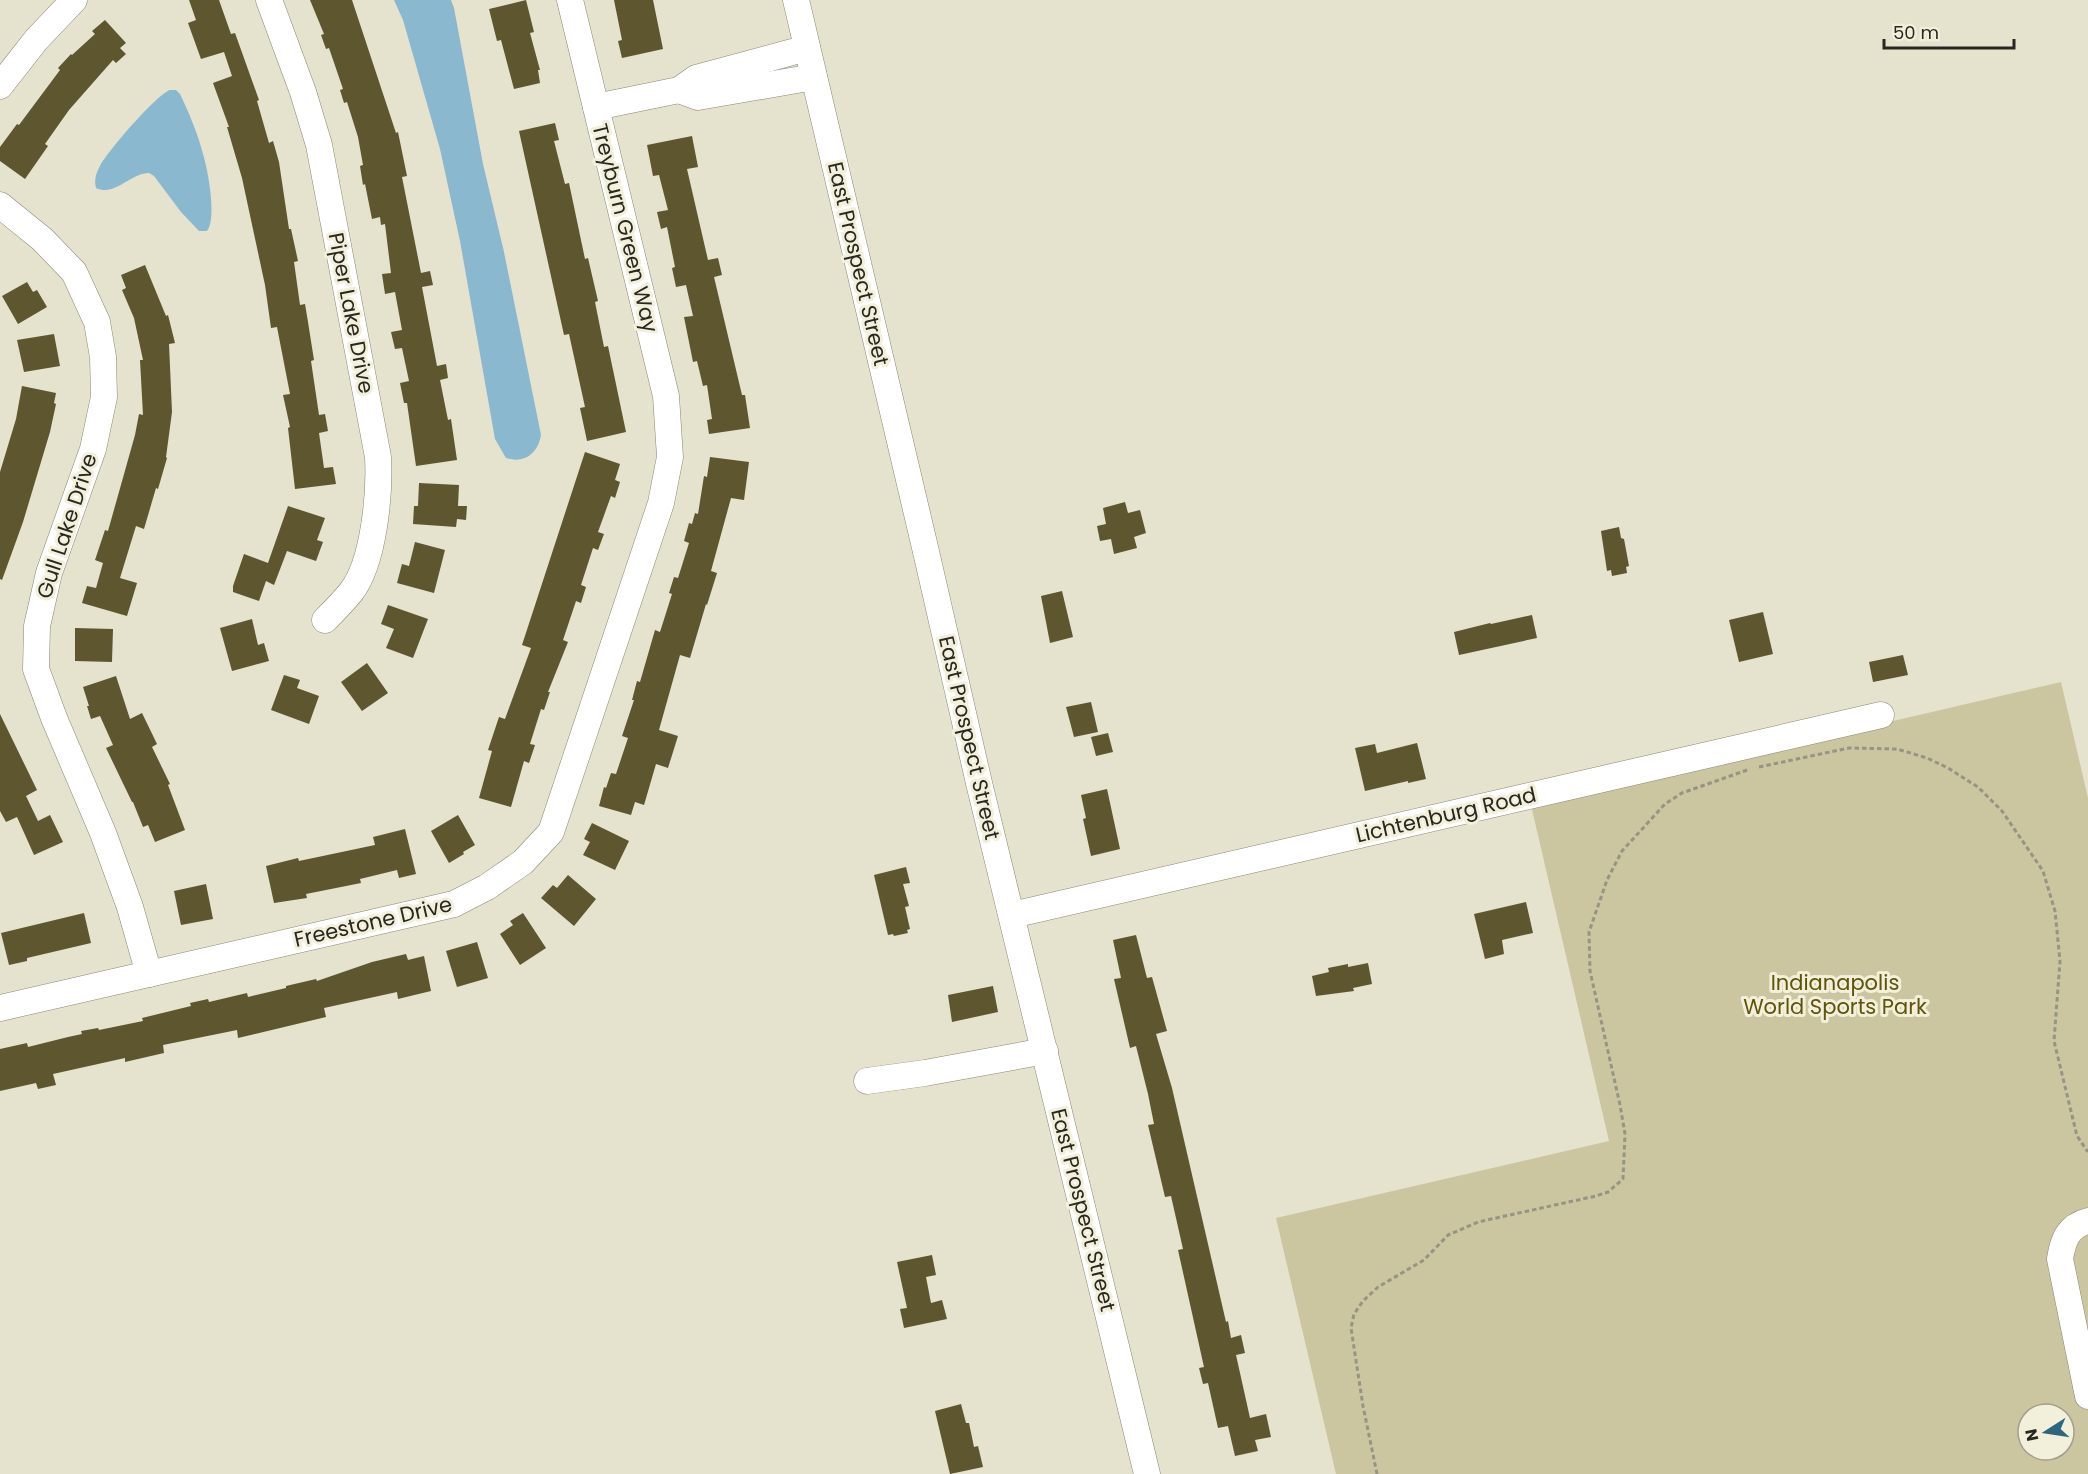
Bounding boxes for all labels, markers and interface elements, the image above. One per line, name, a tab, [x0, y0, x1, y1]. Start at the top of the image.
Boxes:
scale bar	[1884, 12, 2014, 50]
text: 50 m	[1893, 20, 1939, 45]
street label: Treyburn Green Way	[585, 120, 666, 336]
street label: East Prospect Street	[821, 159, 896, 369]
street label: Piper Lake Drive	[322, 230, 381, 396]
street label: Gull Lake Drive	[29, 450, 104, 602]
street label: East Prospect Street	[932, 633, 1007, 843]
street label: Lichtenburg Road	[1353, 780, 1539, 849]
street label: Freestone Drive	[291, 889, 455, 954]
park label: Indianapolis World Sports Park	[1743, 968, 1927, 1021]
street label: East Prospect Street	[1044, 1105, 1123, 1314]
north arrow	[2016, 1402, 2076, 1462]
text: N	[2019, 1427, 2044, 1443]

